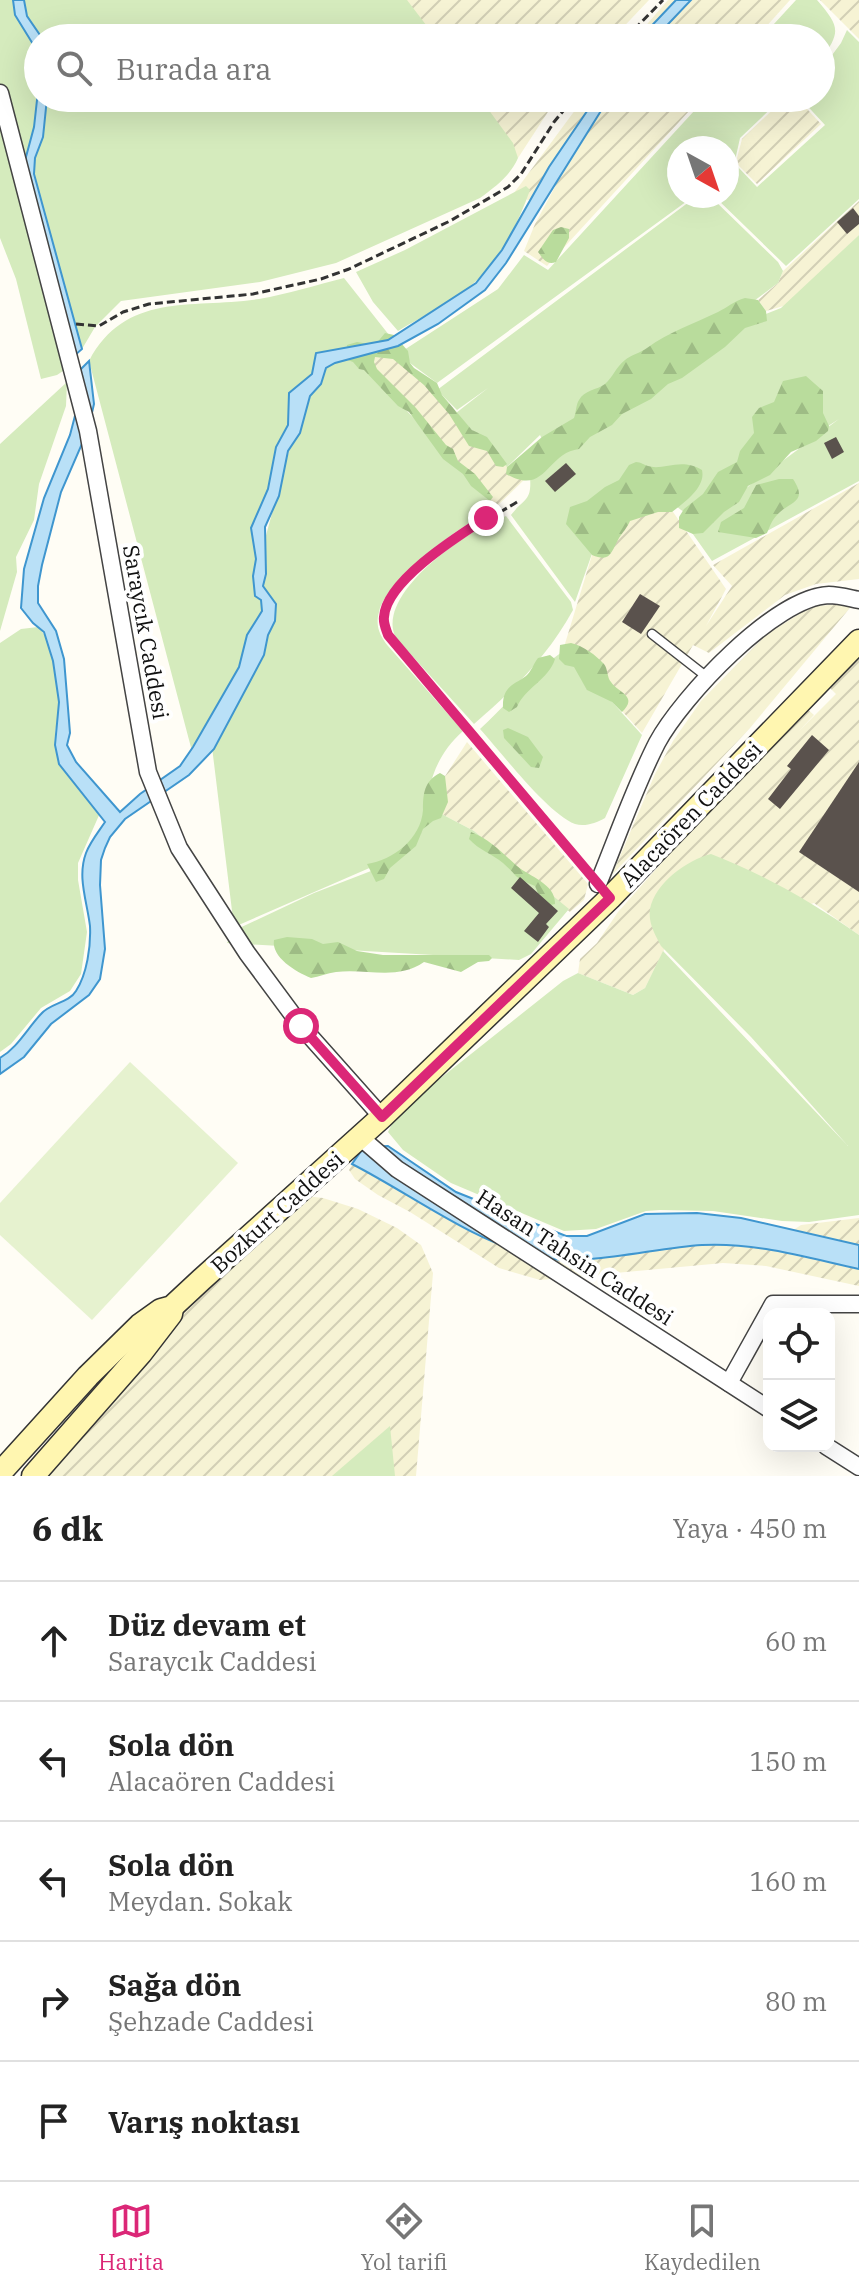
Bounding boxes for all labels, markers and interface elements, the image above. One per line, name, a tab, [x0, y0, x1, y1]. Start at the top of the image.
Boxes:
search box	[24, 24, 835, 112]
icon: search	[52, 46, 96, 90]
text: Burada ara	[116, 49, 272, 88]
north arrow	[667, 136, 739, 208]
route end	[468, 500, 504, 536]
street label: Saraycık Caddesi	[117, 542, 176, 721]
street label: Alacaören Caddesi	[613, 734, 768, 893]
route start	[283, 1008, 319, 1044]
street label: Bozkurt Caddesi	[204, 1144, 349, 1279]
street label: Hasan Tahsin Caddesi	[471, 1182, 679, 1331]
map controls	[763, 1308, 835, 1452]
button: locate	[763, 1308, 835, 1380]
button: layers	[763, 1380, 835, 1452]
text: 6 dk	[32, 1506, 103, 1550]
text: Yaya · 450 m	[673, 1511, 827, 1545]
text: Düz devam et	[108, 1605, 306, 1644]
icon: ahead	[32, 1619, 76, 1663]
text: 60 m	[765, 1624, 827, 1658]
text: Saraycık Caddesi	[108, 1644, 317, 1678]
text: Sola dön	[108, 1725, 234, 1764]
icon: left	[32, 1739, 76, 1783]
text: 150 m	[749, 1744, 827, 1778]
text: Alacaören Caddesi	[108, 1764, 335, 1798]
text: Sola dön	[108, 1845, 234, 1884]
icon: left	[32, 1859, 76, 1903]
text: 160 m	[749, 1864, 827, 1898]
text: Meydan. Sokak	[108, 1884, 293, 1918]
text: Sağa dön	[108, 1965, 241, 2004]
icon: right	[32, 1979, 76, 2023]
text: 80 m	[765, 1984, 827, 2018]
text: Şehzade Caddesi	[108, 2004, 314, 2038]
icon: arrive	[32, 2099, 76, 2143]
text: Varış noktası	[108, 2102, 300, 2141]
tab: Harita	[98, 2199, 164, 2276]
tab: Yol tarifi	[361, 2199, 447, 2276]
tab: Kaydedilen	[644, 2199, 761, 2276]

